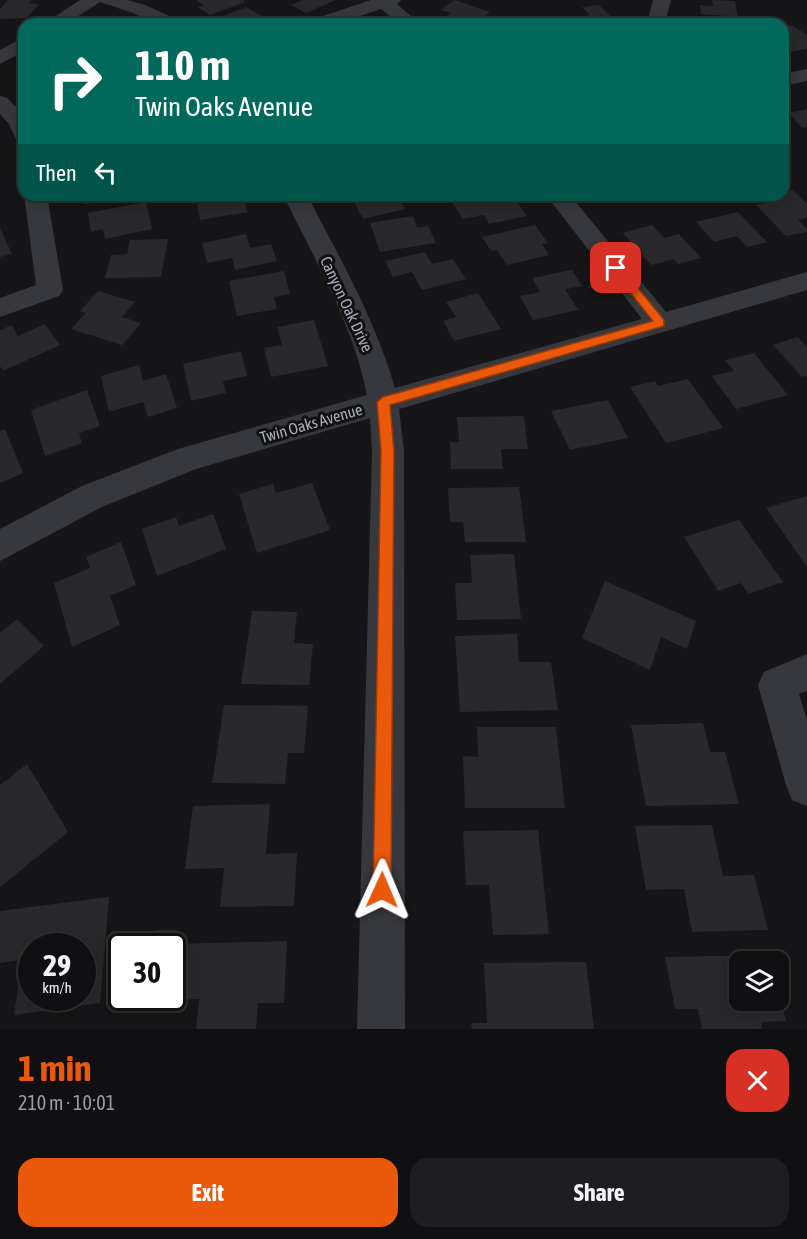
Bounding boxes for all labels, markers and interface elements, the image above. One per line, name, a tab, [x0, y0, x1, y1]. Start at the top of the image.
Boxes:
text: 110 m	[135, 41, 230, 89]
icon: right	[36, 42, 114, 120]
text: Twin Oaks Avenue	[135, 91, 313, 122]
icon: left	[89, 156, 122, 189]
text: Then	[36, 160, 77, 186]
pin	[590, 242, 641, 293]
icon: arrive	[599, 251, 632, 284]
street label: Canyon Oak Drive	[316, 253, 377, 355]
street label: Twin Oaks Avenue	[258, 400, 364, 446]
position arrow	[350, 858, 414, 922]
speed limit sign: 30	[108, 933, 186, 1011]
text: 29	[43, 948, 71, 982]
map controls	[729, 951, 789, 1011]
button: layers	[729, 951, 789, 1011]
text: km/h	[42, 979, 72, 996]
text: 1 min	[18, 1047, 92, 1089]
button: close	[726, 1049, 789, 1112]
text: 210 m · 10:01	[18, 1091, 115, 1114]
button: Exit	[18, 1158, 398, 1227]
button: Share	[410, 1158, 789, 1227]

